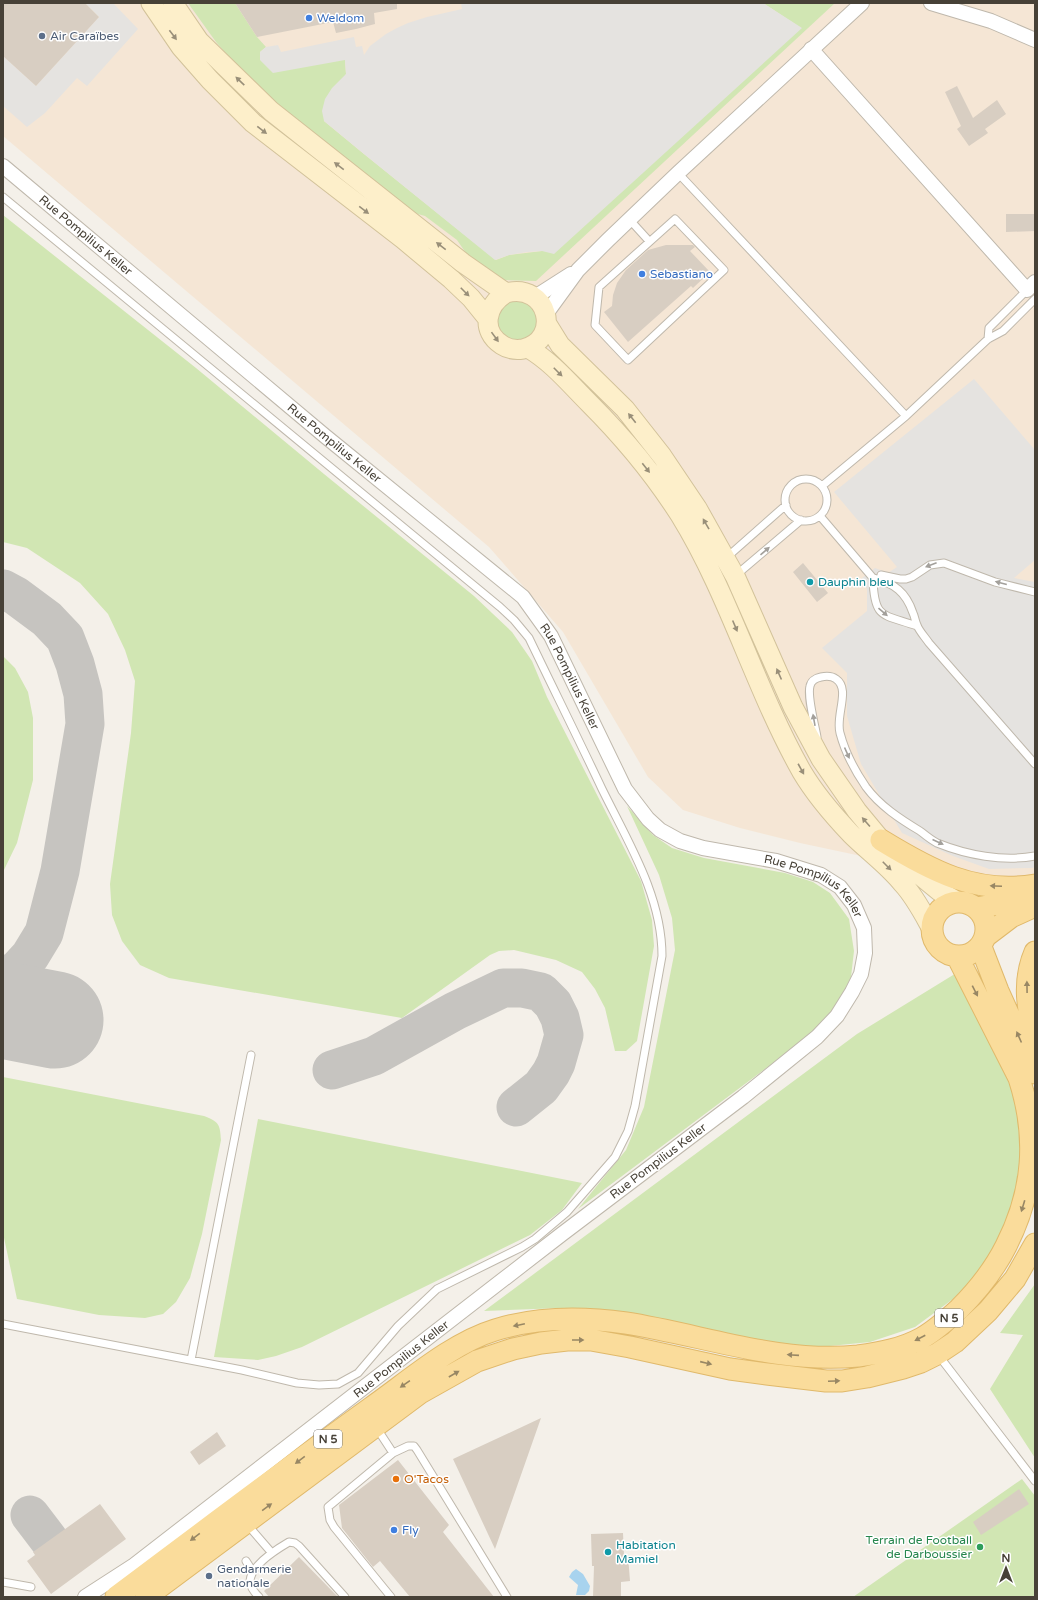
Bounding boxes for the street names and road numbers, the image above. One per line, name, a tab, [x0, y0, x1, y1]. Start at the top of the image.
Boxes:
street label: Rue Pompilius Keller	[36, 192, 135, 279]
street label: Rue Pompilius Keller	[285, 401, 384, 486]
street label: Rue Pompilius Keller	[537, 621, 602, 732]
street label: Rue Pompilius Keller	[763, 852, 866, 920]
street label: Rue Pompilius Keller	[607, 1120, 709, 1202]
road number: N 5	[935, 1309, 963, 1327]
street label: Rue Pompilius Keller	[351, 1317, 452, 1401]
road number: N 5	[314, 1430, 342, 1448]

